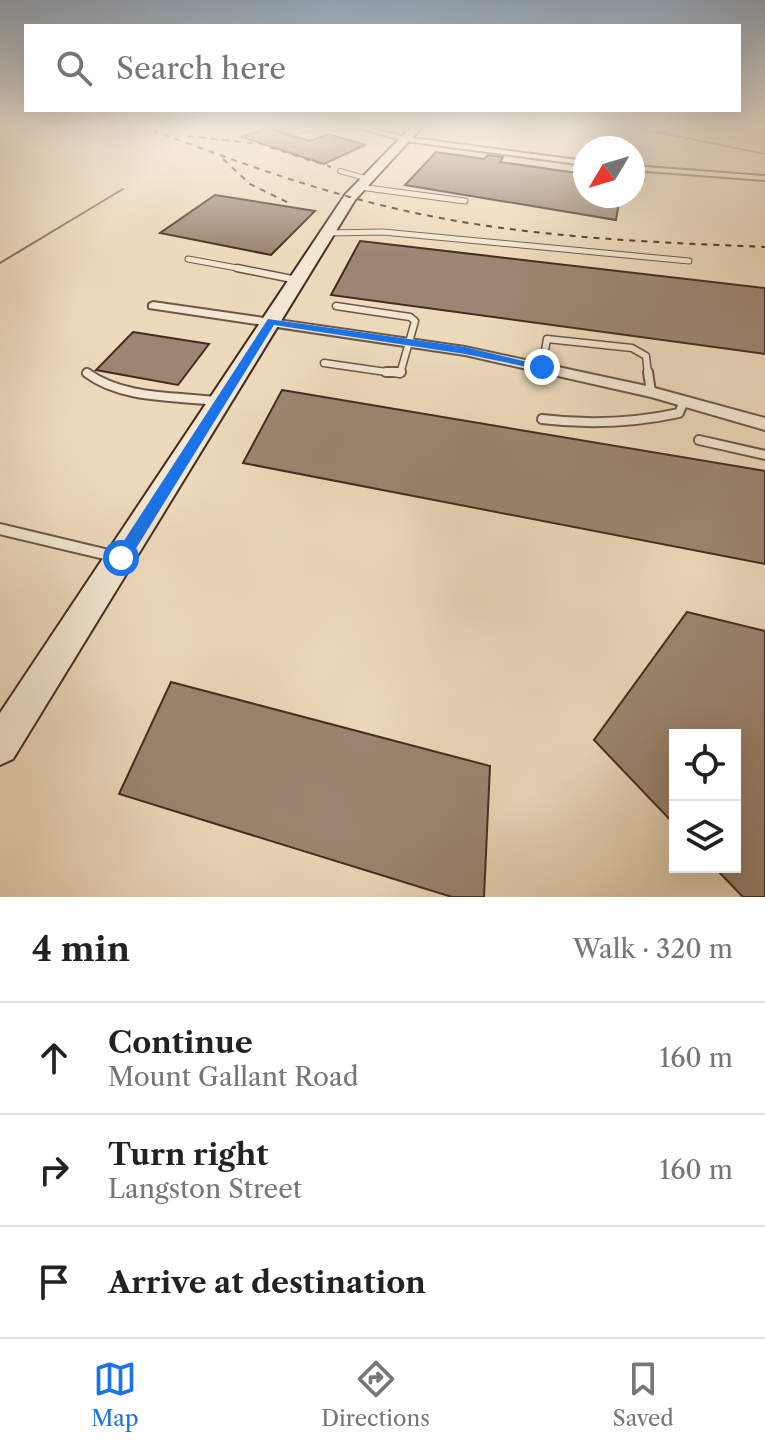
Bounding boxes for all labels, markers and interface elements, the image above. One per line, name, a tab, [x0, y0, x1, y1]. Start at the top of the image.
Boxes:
search box	[24, 24, 741, 112]
icon: search	[52, 46, 96, 90]
text: Search here	[116, 50, 286, 87]
north arrow	[573, 136, 645, 208]
route end	[524, 349, 560, 385]
route start	[103, 540, 139, 576]
map controls	[669, 729, 741, 873]
button: locate	[669, 729, 741, 801]
button: layers	[669, 801, 741, 873]
text: 4 min	[32, 928, 130, 970]
text: Walk · 320 m	[573, 933, 733, 965]
text: Continue	[108, 1024, 253, 1061]
icon: ahead	[32, 1036, 76, 1080]
text: 160 m	[659, 1042, 733, 1074]
text: Mount Gallant Road	[108, 1061, 359, 1093]
text: Turn right	[108, 1136, 268, 1173]
icon: right	[32, 1148, 76, 1192]
text: 160 m	[659, 1154, 733, 1186]
text: Langston Street	[108, 1173, 302, 1205]
icon: arrive	[32, 1260, 76, 1304]
text: Arrive at destination	[108, 1264, 426, 1301]
tab: Map	[91, 1357, 139, 1432]
tab: Directions	[321, 1357, 430, 1432]
tab: Saved	[613, 1357, 674, 1432]

